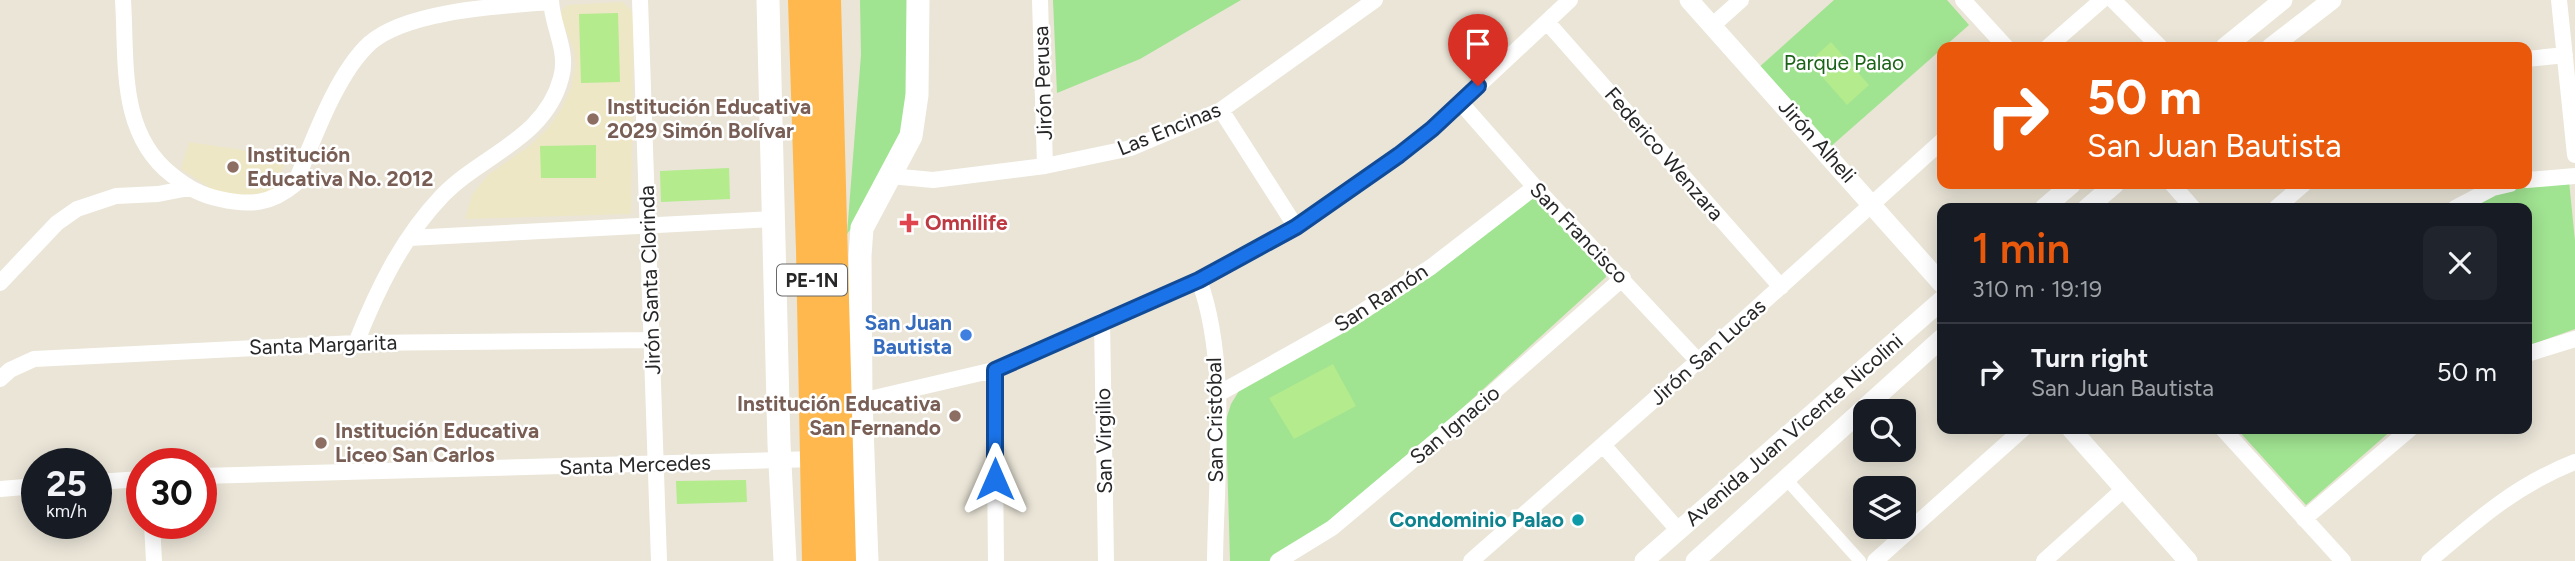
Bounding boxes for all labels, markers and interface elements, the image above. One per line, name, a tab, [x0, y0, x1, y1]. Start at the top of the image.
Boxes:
pin	[1448, 14, 1508, 86]
street label: Jirón Perusa	[1028, 25, 1057, 141]
icon: arrive	[1459, 25, 1497, 63]
park label: Parque Palao	[1784, 50, 1904, 75]
text: 50 m	[2087, 67, 2202, 126]
icon: right	[1972, 70, 2063, 161]
street label: Federico Wenzara	[1600, 82, 1729, 225]
place label: Institución Educativa 2029 Simón Bolívar	[607, 94, 811, 143]
street label: Jirón Alheli	[1773, 94, 1861, 187]
street label: Las Encinas	[1114, 96, 1224, 161]
marker: Institución Educativa 2029 Simón Bolívar	[585, 111, 601, 127]
text: San Juan Bautista	[2087, 127, 2342, 165]
place label: Institución Educativa No. 2012	[247, 142, 433, 191]
marker: Institución Educativa No. 2012	[225, 159, 241, 175]
street label: San Francisco	[1525, 177, 1634, 288]
street label: Jirón Santa Clorinda	[634, 185, 665, 375]
place label: Omnilife	[925, 210, 1008, 235]
marker: Omnilife	[899, 213, 919, 233]
text: 1 min	[1972, 223, 2070, 274]
button: close	[2423, 226, 2497, 300]
street label: San Ramón	[1329, 258, 1432, 337]
road number: PE-1N	[777, 264, 847, 296]
text: 310 m · 19:19	[1972, 275, 2102, 303]
street label: Jirón San Lucas	[1645, 293, 1771, 410]
place label: San Juan Bautista	[864, 310, 952, 359]
marker: San Juan Bautista	[958, 327, 974, 343]
street label: Avenida Juan Vicente Nicolini	[1680, 328, 1908, 531]
street label: Santa Margarita	[248, 329, 398, 360]
text: Turn right	[2031, 342, 2148, 374]
icon: right	[1972, 353, 2010, 391]
text: 50 m	[2437, 356, 2497, 388]
street label: San Cristóbal	[1201, 357, 1228, 483]
text: San Juan Bautista	[2031, 374, 2214, 402]
street label: San Ignacio	[1405, 380, 1505, 469]
street label: San Virgilio	[1090, 388, 1117, 494]
place label: Institución Educativa San Fernando	[737, 391, 941, 440]
map controls	[1853, 399, 1916, 539]
button: search	[1853, 399, 1916, 462]
marker: Institución Educativa San Fernando	[947, 408, 963, 424]
place label: Institución Educativa Liceo San Carlos	[335, 418, 539, 467]
marker: Institución Educativa Liceo San Carlos	[313, 435, 329, 451]
position arrow	[958, 442, 1032, 516]
speed limit sign: 30	[126, 448, 217, 539]
street label: Santa Mercedes	[559, 449, 711, 480]
text: 25	[46, 463, 87, 505]
button: layers	[1853, 476, 1916, 539]
text: km/h	[46, 500, 87, 522]
place label: Condominio Palao	[1389, 507, 1564, 532]
marker: Condominio Palao	[1570, 512, 1586, 528]

